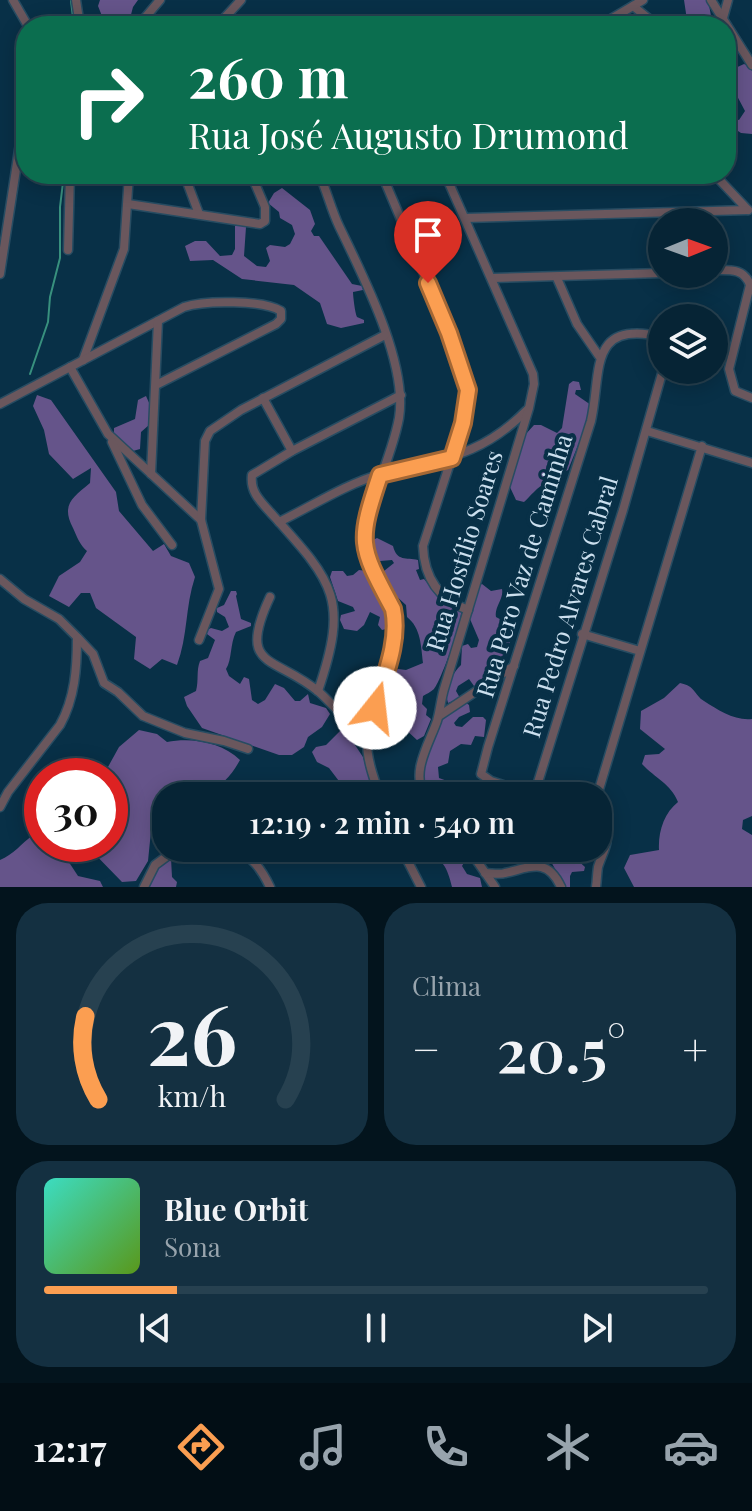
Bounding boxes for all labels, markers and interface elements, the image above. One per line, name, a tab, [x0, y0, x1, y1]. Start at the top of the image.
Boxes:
text: 260 m	[188, 38, 349, 113]
icon: right	[56, 48, 160, 152]
text: Rua José Augusto Drumond	[188, 110, 629, 158]
pin	[394, 201, 462, 283]
north arrow	[648, 208, 728, 288]
map controls	[648, 208, 728, 384]
icon: arrive	[406, 213, 450, 257]
button: layers	[648, 304, 728, 384]
street label: Rua Pero Vaz de Caminha	[468, 430, 578, 701]
street label: Rua Hostílio Soares	[417, 446, 509, 655]
street label: Rua Pedro Alvares Cabral	[514, 472, 624, 741]
position arrow	[333, 666, 417, 750]
speed limit sign: 30	[24, 758, 128, 862]
text: 12:19 · 2 min · 540 m	[249, 802, 515, 842]
text: Clima	[412, 968, 481, 1003]
text: 26	[147, 976, 237, 1087]
text: 20.5°	[497, 1008, 626, 1088]
text: −	[412, 1018, 440, 1077]
text: +	[682, 1018, 708, 1077]
text: km/h	[158, 1076, 226, 1114]
text: Blue Orbit	[164, 1189, 308, 1229]
text: Sona	[164, 1229, 221, 1264]
icon: previous	[133, 1306, 177, 1350]
icon: pause	[354, 1306, 398, 1350]
icon: next	[575, 1306, 619, 1350]
icon: directions	[173, 1419, 229, 1475]
icon: music	[295, 1419, 351, 1475]
icon: phone	[418, 1419, 474, 1475]
icon: climate	[540, 1419, 596, 1475]
icon: car	[663, 1419, 719, 1475]
text: 12:17	[33, 1423, 106, 1471]

